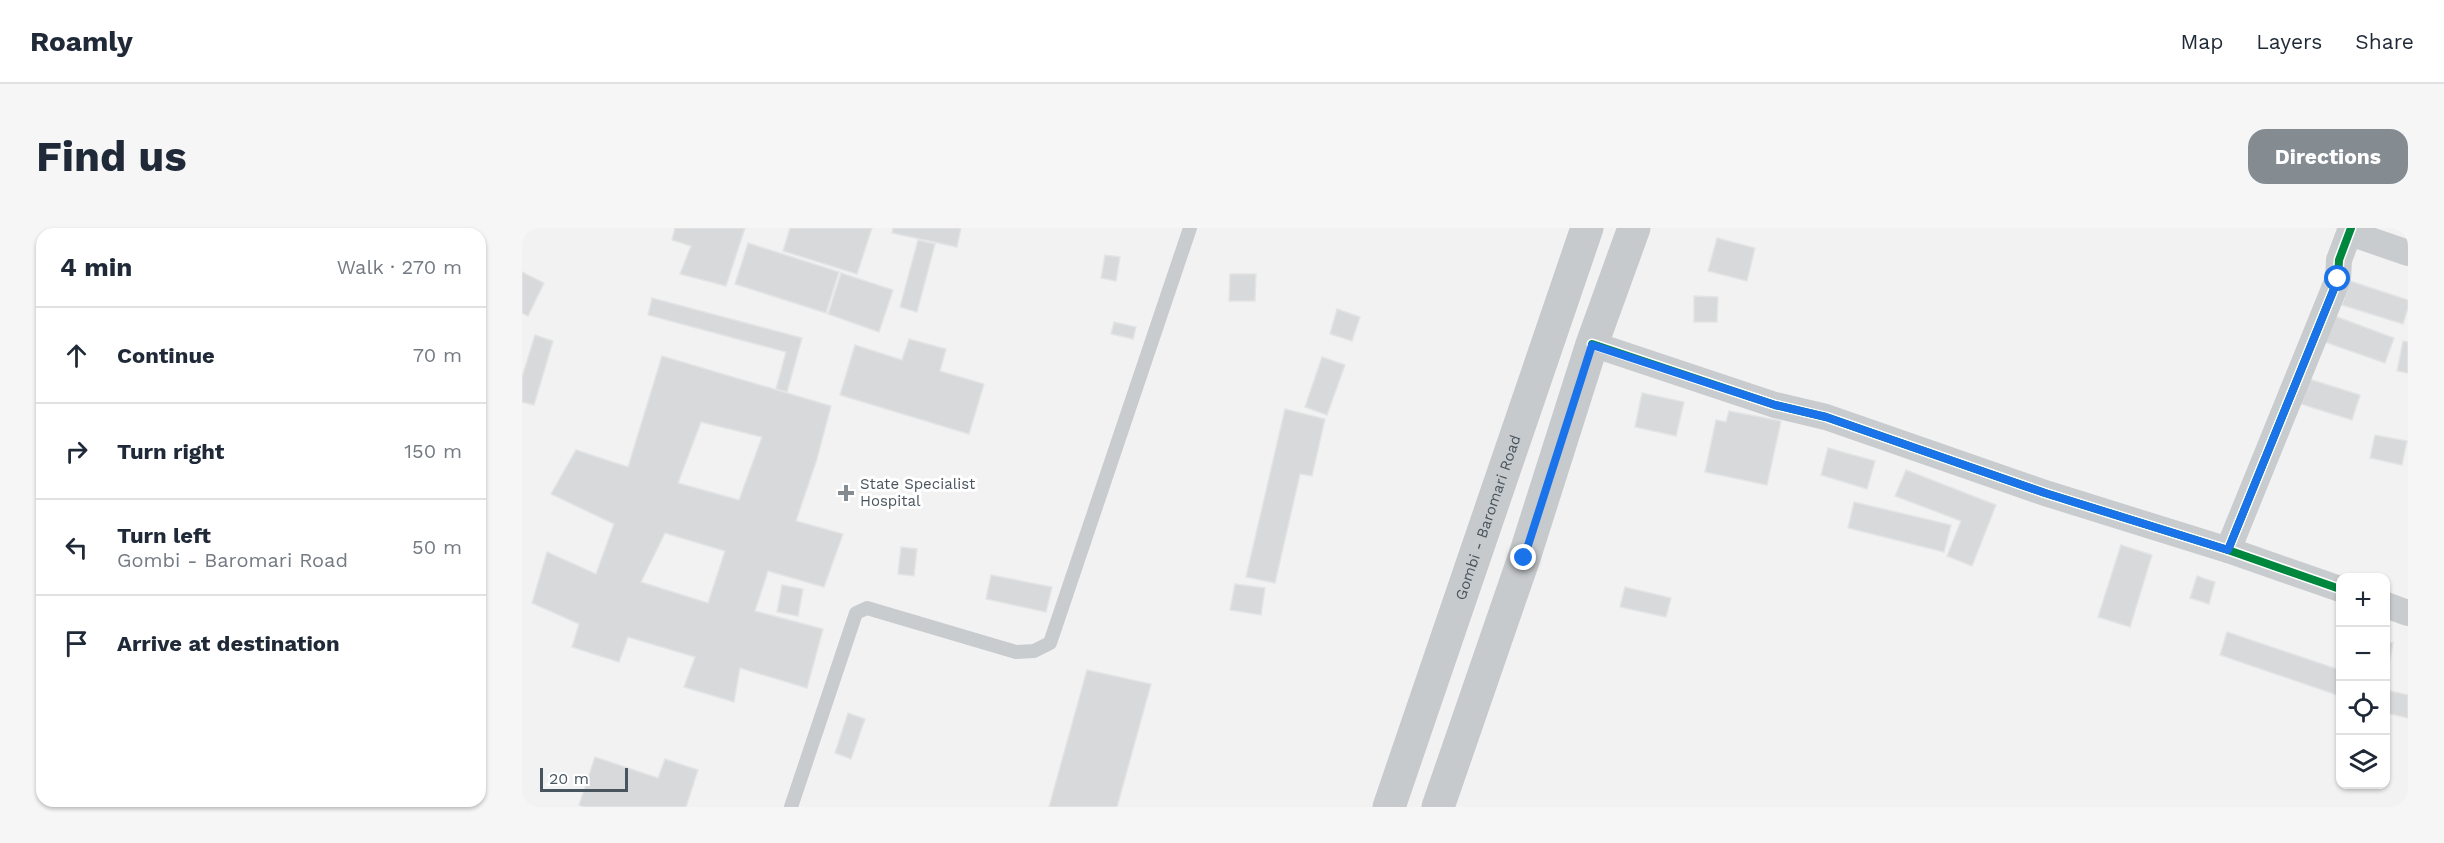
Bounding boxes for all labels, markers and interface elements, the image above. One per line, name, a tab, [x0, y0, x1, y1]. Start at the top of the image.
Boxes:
text: Roamly	[30, 25, 133, 58]
text: Map	[2180, 29, 2223, 54]
text: Layers	[2256, 29, 2322, 54]
text: Share	[2355, 29, 2414, 54]
button: Directions	[2248, 129, 2408, 184]
text: Find us	[36, 132, 187, 181]
text: 4 min	[60, 252, 132, 282]
text: Walk · 270 m	[337, 255, 462, 279]
route start	[2324, 265, 2350, 291]
icon: ahead	[60, 339, 93, 372]
text: Continue	[117, 343, 215, 368]
text: 70 m	[413, 343, 462, 367]
street label: Gombi - Baromari Road	[1451, 433, 1525, 602]
icon: right	[60, 435, 93, 468]
text: Turn right	[117, 439, 224, 464]
text: 150 m	[404, 439, 462, 463]
place label: State Specialist Hospital	[860, 475, 976, 510]
marker: State Specialist Hospital	[837, 484, 855, 502]
text: Turn left	[117, 523, 211, 548]
icon: left	[60, 531, 93, 564]
text: 50 m	[412, 535, 462, 559]
route end	[1510, 544, 1536, 570]
text: Gombi - Baromari Road	[117, 548, 348, 572]
map controls	[2336, 573, 2390, 789]
button: +	[2336, 573, 2390, 627]
icon: arrive	[60, 627, 93, 660]
button: −	[2336, 627, 2390, 681]
text: Arrive at destination	[117, 631, 340, 656]
button: locate	[2336, 681, 2390, 735]
button: layers	[2336, 735, 2390, 789]
scale bar	[540, 765, 628, 792]
text: 20 m	[549, 769, 589, 788]

